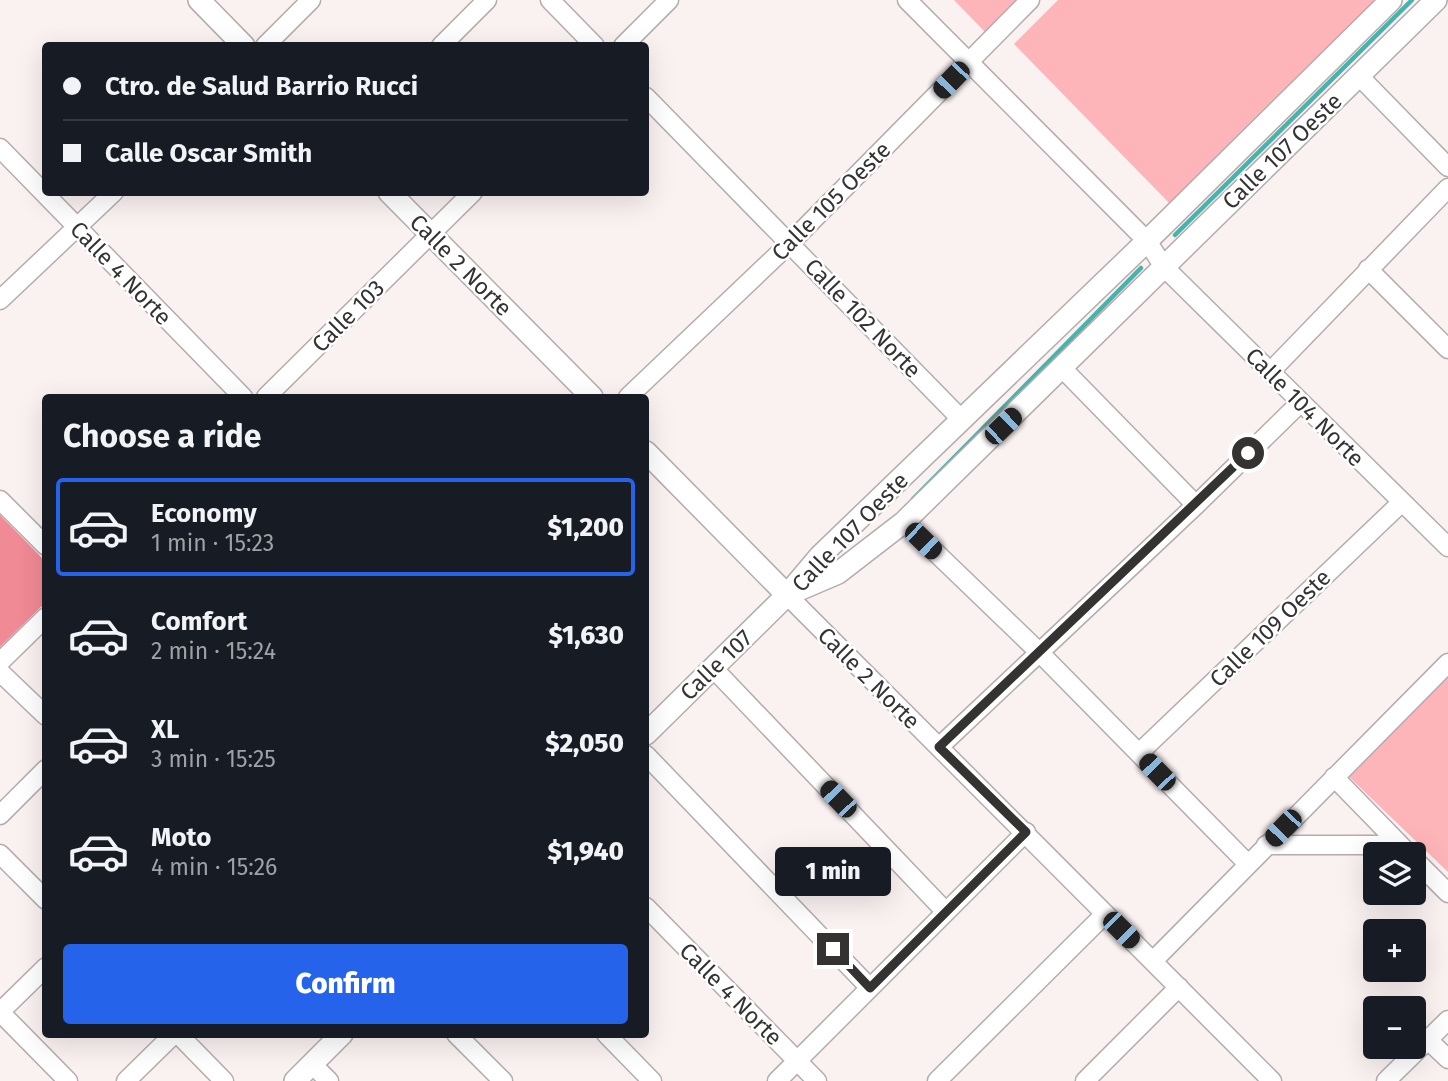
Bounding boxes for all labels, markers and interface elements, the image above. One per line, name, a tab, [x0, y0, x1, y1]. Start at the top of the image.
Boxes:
car	[929, 58, 974, 102]
text: Ctro. de Salud Barrio Rucci	[105, 71, 418, 102]
street label: Calle 107 Oeste	[1216, 87, 1348, 215]
street label: Calle 105 Oeste	[766, 136, 896, 266]
text: Calle Oscar Smith	[105, 138, 312, 169]
street label: Calle 2 Norte	[404, 208, 518, 322]
street label: Calle 4 Norte	[64, 215, 178, 331]
street label: Calle 102 Norte	[799, 252, 927, 384]
street label: Calle 103	[306, 274, 390, 358]
street label: Calle 104 Norte	[1240, 342, 1370, 472]
car	[981, 404, 1026, 448]
text: Choose a ride	[63, 417, 261, 455]
route start	[1232, 437, 1264, 469]
street label: Calle 107 Oeste	[786, 466, 914, 598]
icon: car	[67, 496, 130, 559]
text: Economy	[151, 498, 257, 529]
text: $1,200	[548, 512, 624, 543]
car	[901, 519, 946, 563]
text: 1 min · 15:23	[151, 529, 274, 557]
street label: Calle 109 Oeste	[1204, 563, 1336, 693]
icon: car	[67, 604, 130, 667]
text: Comfort	[151, 606, 247, 637]
text: $1,630	[549, 620, 624, 651]
street label: Calle 2 Norte	[812, 621, 926, 735]
street label: Calle 107	[674, 624, 758, 706]
text: 2 min · 15:24	[151, 637, 276, 665]
icon: car	[67, 712, 130, 775]
text: XL	[151, 714, 179, 745]
text: $2,050	[545, 728, 624, 759]
text: 3 min · 15:25	[151, 745, 276, 773]
car	[1135, 750, 1180, 794]
car	[816, 777, 861, 821]
car	[1261, 806, 1306, 850]
icon: car	[67, 820, 130, 883]
text: Moto	[151, 822, 211, 853]
text: $1,940	[548, 836, 624, 867]
map controls	[1363, 842, 1426, 1059]
button: layers	[1363, 842, 1426, 905]
callout: 1 min	[775, 848, 891, 897]
text: 4 min · 15:26	[151, 853, 277, 881]
text: 1 min	[805, 857, 861, 885]
car	[1099, 908, 1144, 952]
button: +	[1363, 919, 1426, 982]
route end	[817, 933, 849, 965]
street label: Calle 4 Norte	[674, 937, 788, 1051]
button: Confirm	[63, 944, 628, 1024]
button: −	[1363, 996, 1426, 1059]

